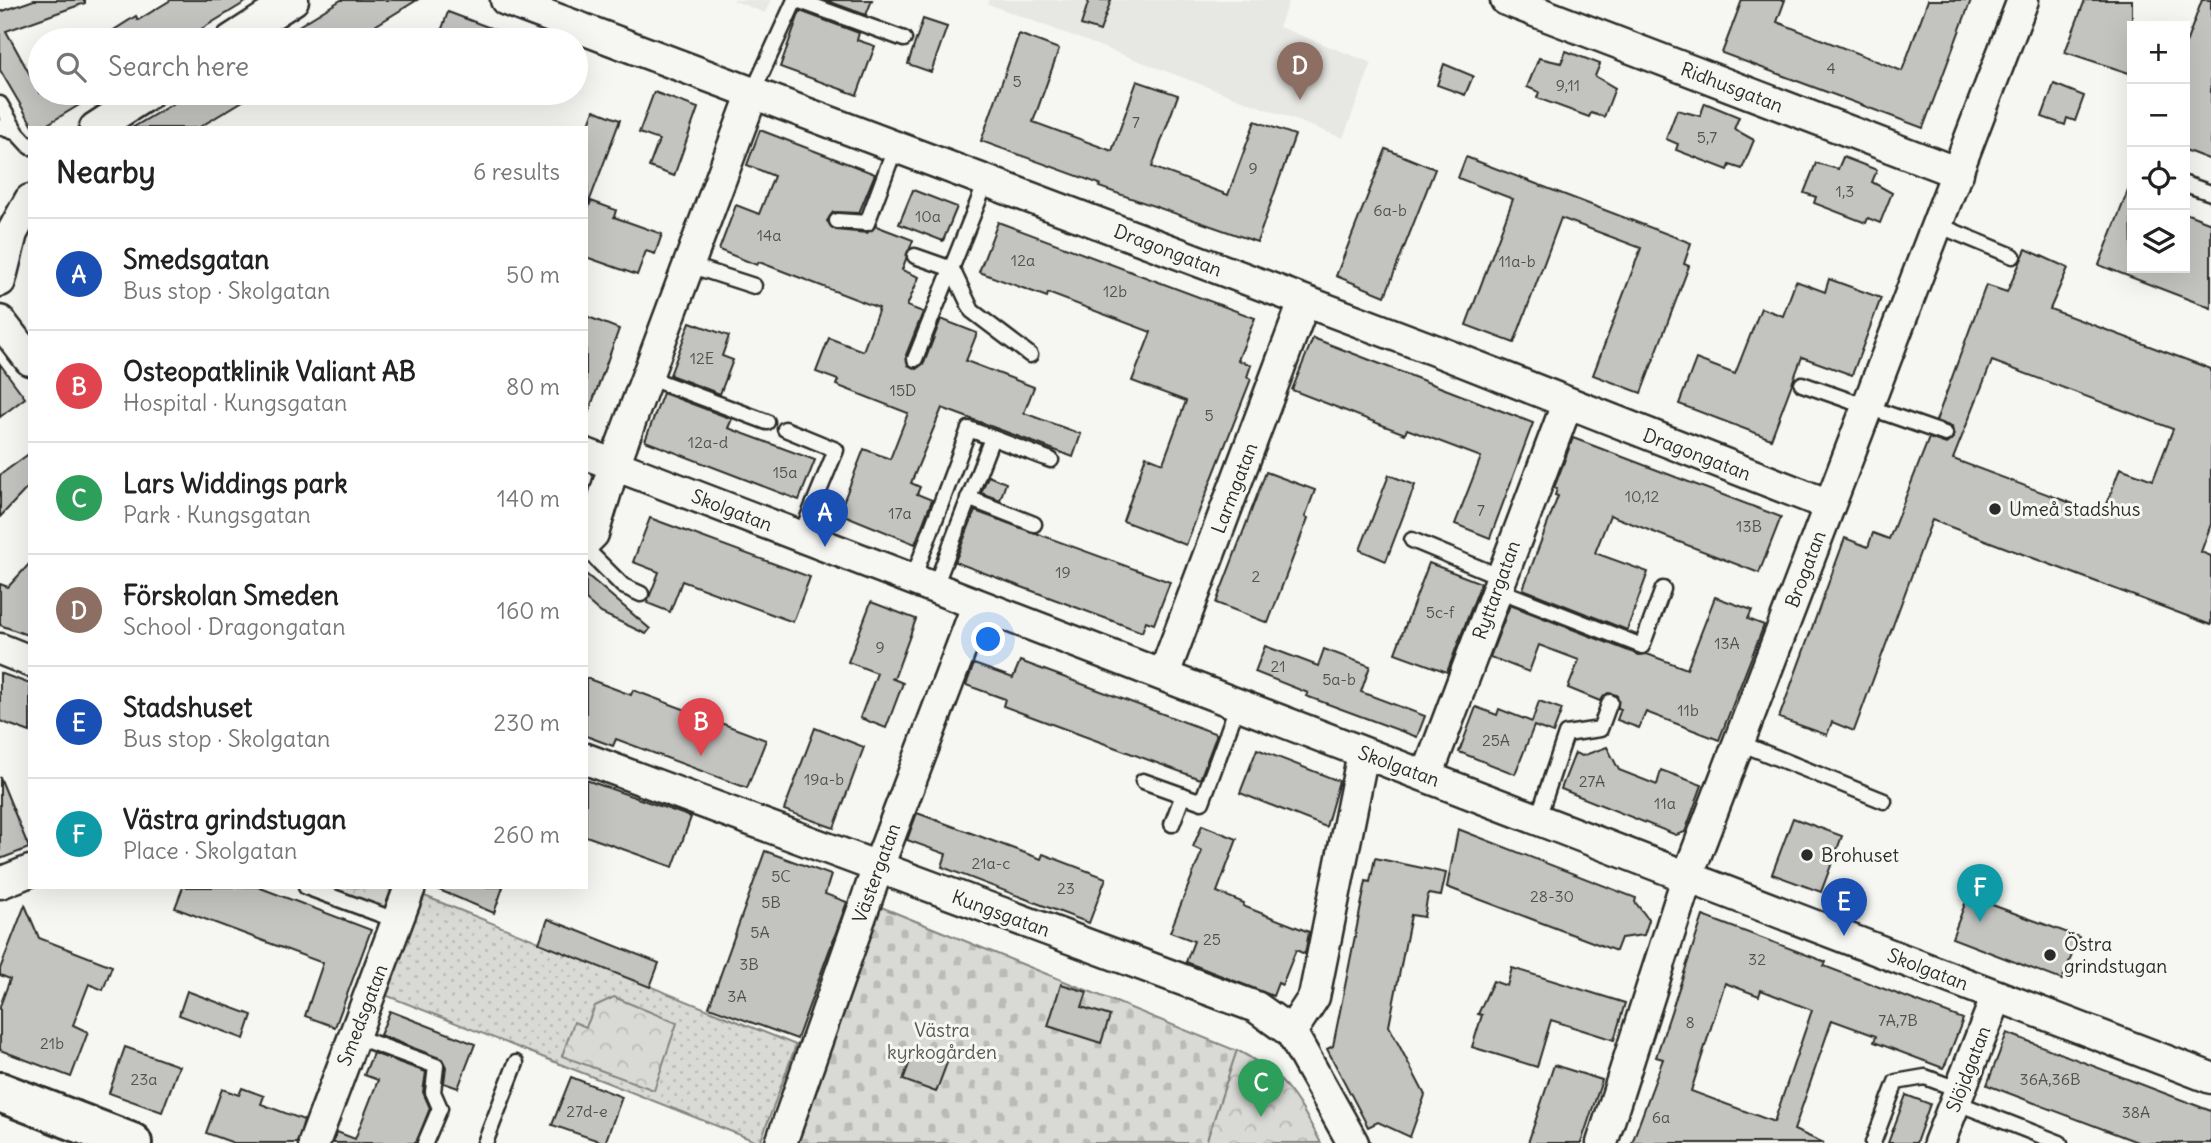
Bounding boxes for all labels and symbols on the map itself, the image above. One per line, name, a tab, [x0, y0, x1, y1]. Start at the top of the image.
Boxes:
pin: D	[1277, 42, 1323, 100]
street label: Ridhusgatan	[1677, 56, 1787, 118]
house number: 4	[1826, 58, 1836, 78]
house number: 5	[1012, 71, 1022, 91]
house number: 9,11	[1556, 75, 1580, 95]
house number: 7	[1132, 112, 1140, 132]
house number: 5,7	[1697, 127, 1717, 147]
house number: 9	[1248, 158, 1258, 178]
house number: 1,3	[1836, 181, 1854, 201]
house number: 6a-b	[1373, 200, 1407, 220]
house number: 10a	[915, 206, 941, 226]
street label: Dragongatan	[1111, 218, 1225, 282]
house number: 14a	[757, 225, 781, 245]
house number: 12a	[1011, 250, 1035, 270]
house number: 11a-b	[1498, 251, 1536, 271]
house number: 12b	[1103, 281, 1127, 301]
house number: 12E	[690, 348, 714, 368]
house number: 15D	[890, 380, 916, 400]
house number: 5	[1204, 405, 1214, 425]
street label: Dragongatan	[1640, 422, 1754, 486]
house number: 12a-d	[688, 432, 728, 452]
street label: Larmgatan	[1206, 439, 1262, 537]
house number: 15a	[773, 462, 797, 482]
street label: Skolgatan	[688, 484, 776, 536]
house number: 10,12	[1625, 486, 1660, 506]
pin: A	[802, 489, 848, 547]
place label: Umeå stadshus	[2009, 497, 2140, 521]
house number: 7	[1477, 500, 1485, 520]
marker: Umeå stadshus	[1987, 501, 2003, 517]
house number: 17a	[888, 503, 912, 523]
house number: 13B	[1736, 516, 1762, 536]
street label: Brogatan	[1779, 527, 1831, 611]
street label: Ryttargatan	[1467, 537, 1525, 643]
house number: 19	[1055, 562, 1071, 582]
house number: 2	[1252, 566, 1261, 586]
house number: 5c-f	[1426, 602, 1455, 622]
your location	[971, 622, 1005, 656]
house number: 13A	[1714, 633, 1740, 653]
house number: 9	[875, 637, 885, 657]
house number: 21	[1270, 656, 1286, 676]
house number: 5a-b	[1322, 669, 1356, 689]
pin: B	[678, 698, 724, 756]
house number: 11b	[1677, 700, 1699, 720]
house number: 25A	[1482, 730, 1510, 750]
street label: Skolgatan	[1355, 740, 1443, 792]
house number: 19a-b	[804, 769, 844, 789]
house number: 27A	[1579, 771, 1605, 791]
house number: 11a	[1654, 793, 1676, 813]
street label: Västergatan	[847, 820, 905, 926]
place label: Brohuset	[1821, 843, 1899, 867]
marker: Brohuset	[1799, 847, 1815, 863]
house number: 21a-c	[971, 853, 1011, 873]
pin: F	[1957, 864, 2003, 922]
house number: 5C	[771, 866, 791, 886]
house number: 23	[1057, 878, 1075, 898]
pin: E	[1821, 878, 1867, 936]
street label: Kungsgatan	[949, 884, 1053, 942]
house number: 28-30	[1530, 886, 1574, 906]
house number: 5B	[761, 892, 781, 912]
house number: 5A	[750, 922, 770, 942]
house number: 25	[1203, 929, 1221, 949]
place label: Östra grindstugan	[2064, 932, 2167, 978]
street label: Skolgatan	[1884, 943, 1972, 995]
marker: Östra grindstugan	[2042, 947, 2058, 963]
house number: 32	[1748, 949, 1766, 969]
house number: 3B	[739, 954, 759, 974]
street label: Smedsgatan	[332, 961, 392, 1069]
house number: 3A	[727, 986, 747, 1006]
house number: 7A,7B	[1878, 1010, 1918, 1030]
house number: 8	[1685, 1012, 1695, 1032]
park label: Västra kyrkogården	[887, 1018, 997, 1064]
street label: Slöjdgatan	[1941, 1022, 1995, 1116]
house number: 21b	[40, 1033, 64, 1053]
pin: C	[1238, 1059, 1284, 1117]
house number: 23a	[131, 1069, 158, 1089]
house number: 36A,36B	[2020, 1069, 2080, 1089]
house number: 27d-e	[566, 1101, 608, 1121]
house number: 38A	[2122, 1102, 2150, 1122]
house number: 6a	[1652, 1107, 1670, 1127]

